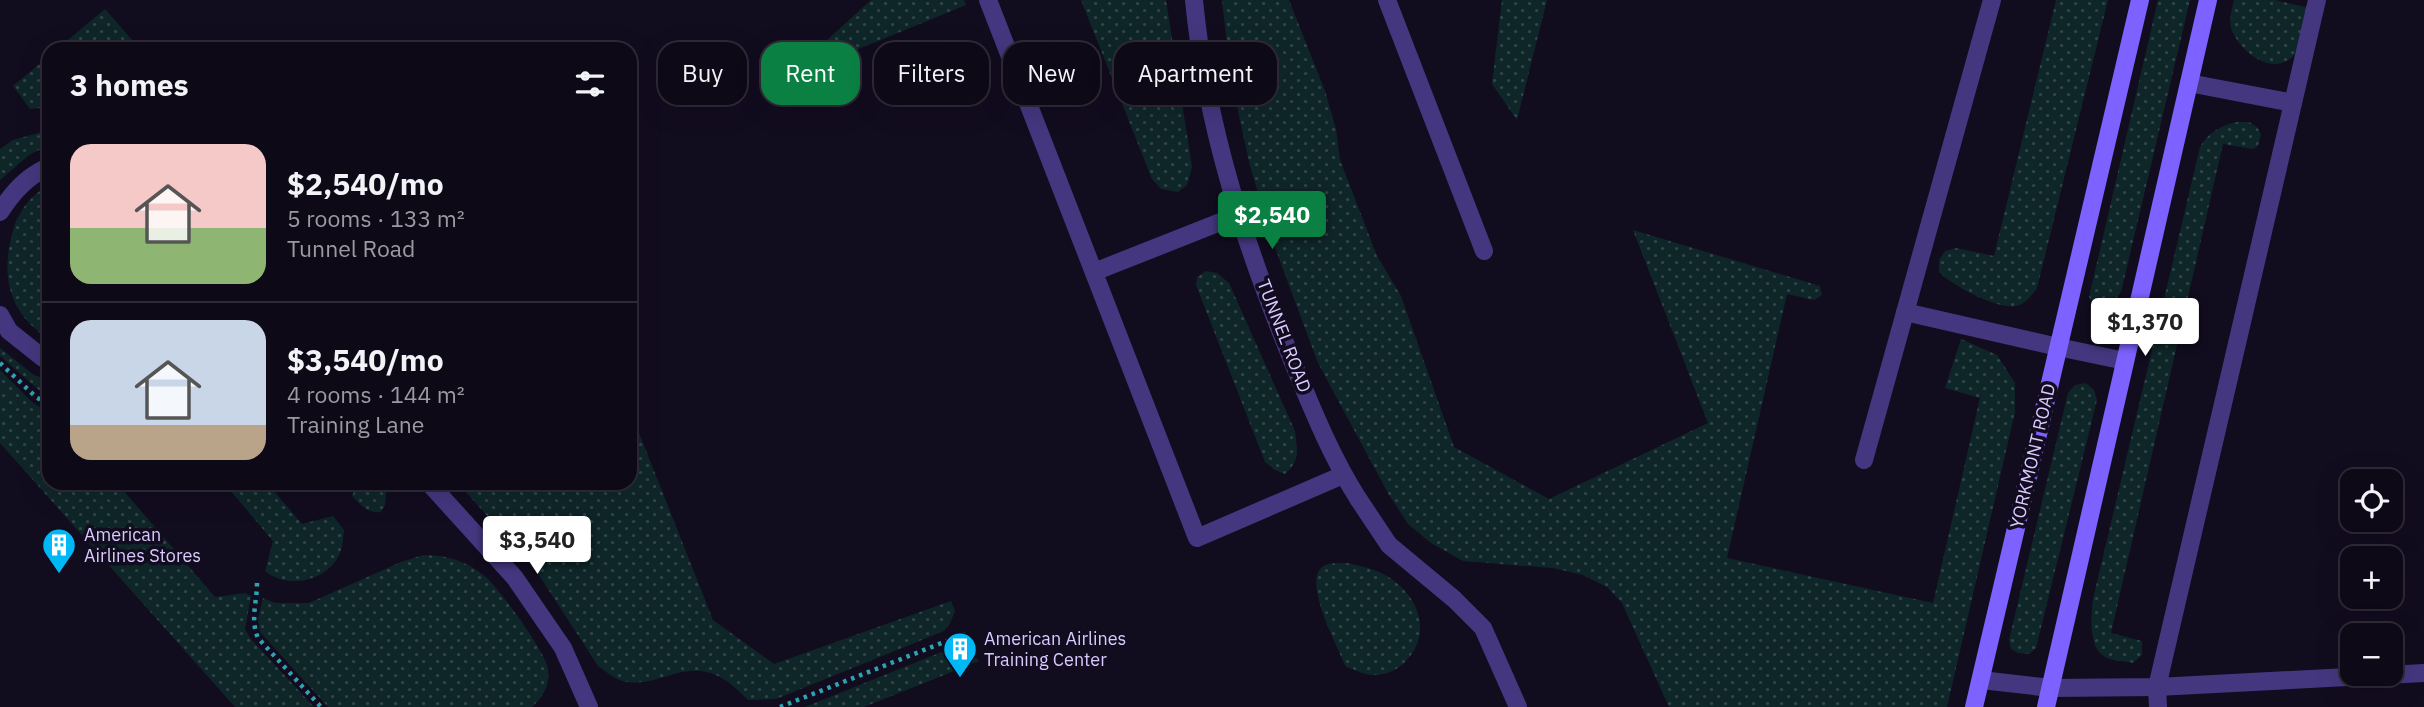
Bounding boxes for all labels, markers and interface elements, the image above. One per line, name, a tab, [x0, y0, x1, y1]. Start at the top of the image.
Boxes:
chip: Buy	[658, 42, 747, 105]
chip: Rent	[761, 42, 860, 105]
chip: Filters	[874, 42, 989, 105]
chip: New	[1003, 42, 1100, 105]
chip: Apartment	[1114, 42, 1277, 105]
text: 3 homes	[70, 65, 189, 104]
icon: filters	[571, 65, 609, 103]
text: $2,540/mo	[287, 164, 444, 203]
icon: home	[126, 172, 210, 256]
pin: $2,540	[1215, 191, 1329, 251]
text: $2,540	[1234, 199, 1310, 229]
text: 5 rooms · 133 m²	[287, 203, 465, 233]
text: Tunnel Road	[287, 233, 415, 263]
street label: TUNNEL ROAD	[1252, 276, 1317, 396]
pin: $1,370	[2088, 298, 2202, 358]
text: $1,370	[2107, 306, 2183, 336]
text: $3,540/mo	[287, 340, 444, 379]
icon: home	[126, 348, 210, 432]
text: 4 rooms · 144 m²	[287, 379, 465, 409]
street label: YORKMONT ROAD	[2005, 381, 2060, 531]
text: Training Lane	[287, 409, 424, 439]
map controls	[2340, 469, 2403, 686]
button: locate	[2340, 469, 2403, 532]
pin: $3,540	[480, 516, 594, 576]
place label: American Airlines Stores	[84, 523, 201, 567]
text: $3,540	[499, 524, 575, 554]
building icon: American Airlines Stores	[40, 526, 78, 575]
button: +	[2340, 546, 2403, 609]
button: −	[2340, 623, 2403, 686]
place label: American Airlines Training Center	[984, 627, 1126, 671]
building icon: American Airlines Training Center	[941, 630, 979, 679]

